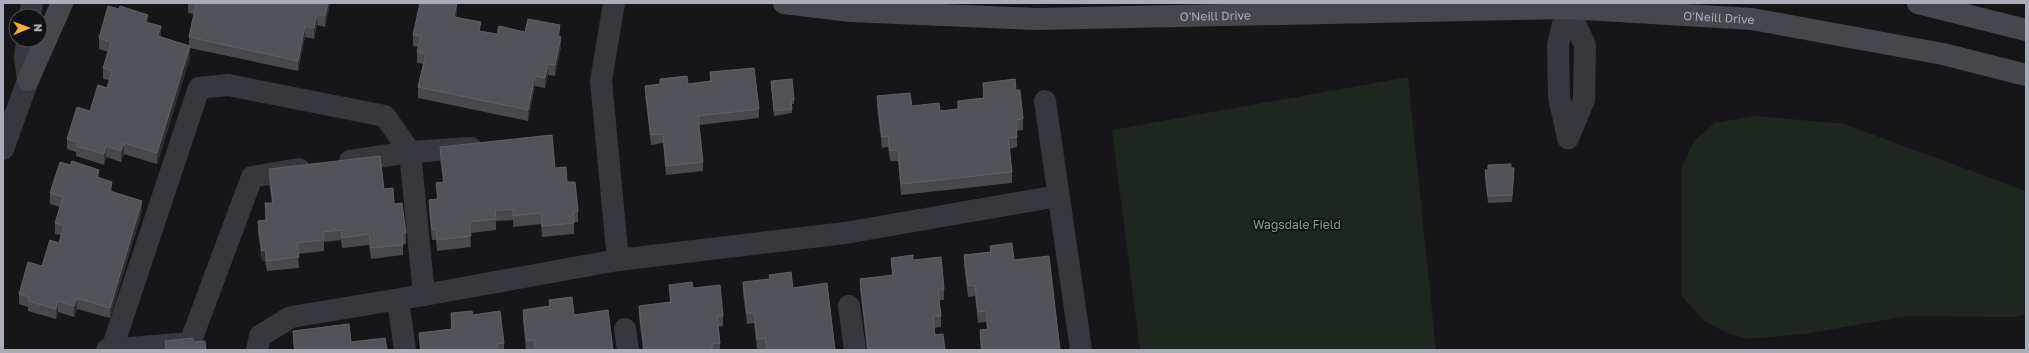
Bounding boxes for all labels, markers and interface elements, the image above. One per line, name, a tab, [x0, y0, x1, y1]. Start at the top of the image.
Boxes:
street label: O'Neill Drive	[1180, 7, 1251, 24]
street label: O'Neill Drive	[1683, 7, 1755, 27]
north arrow	[8, 8, 48, 48]
text: N	[32, 24, 45, 32]
park label: Wagsdale Field	[1253, 217, 1341, 232]

